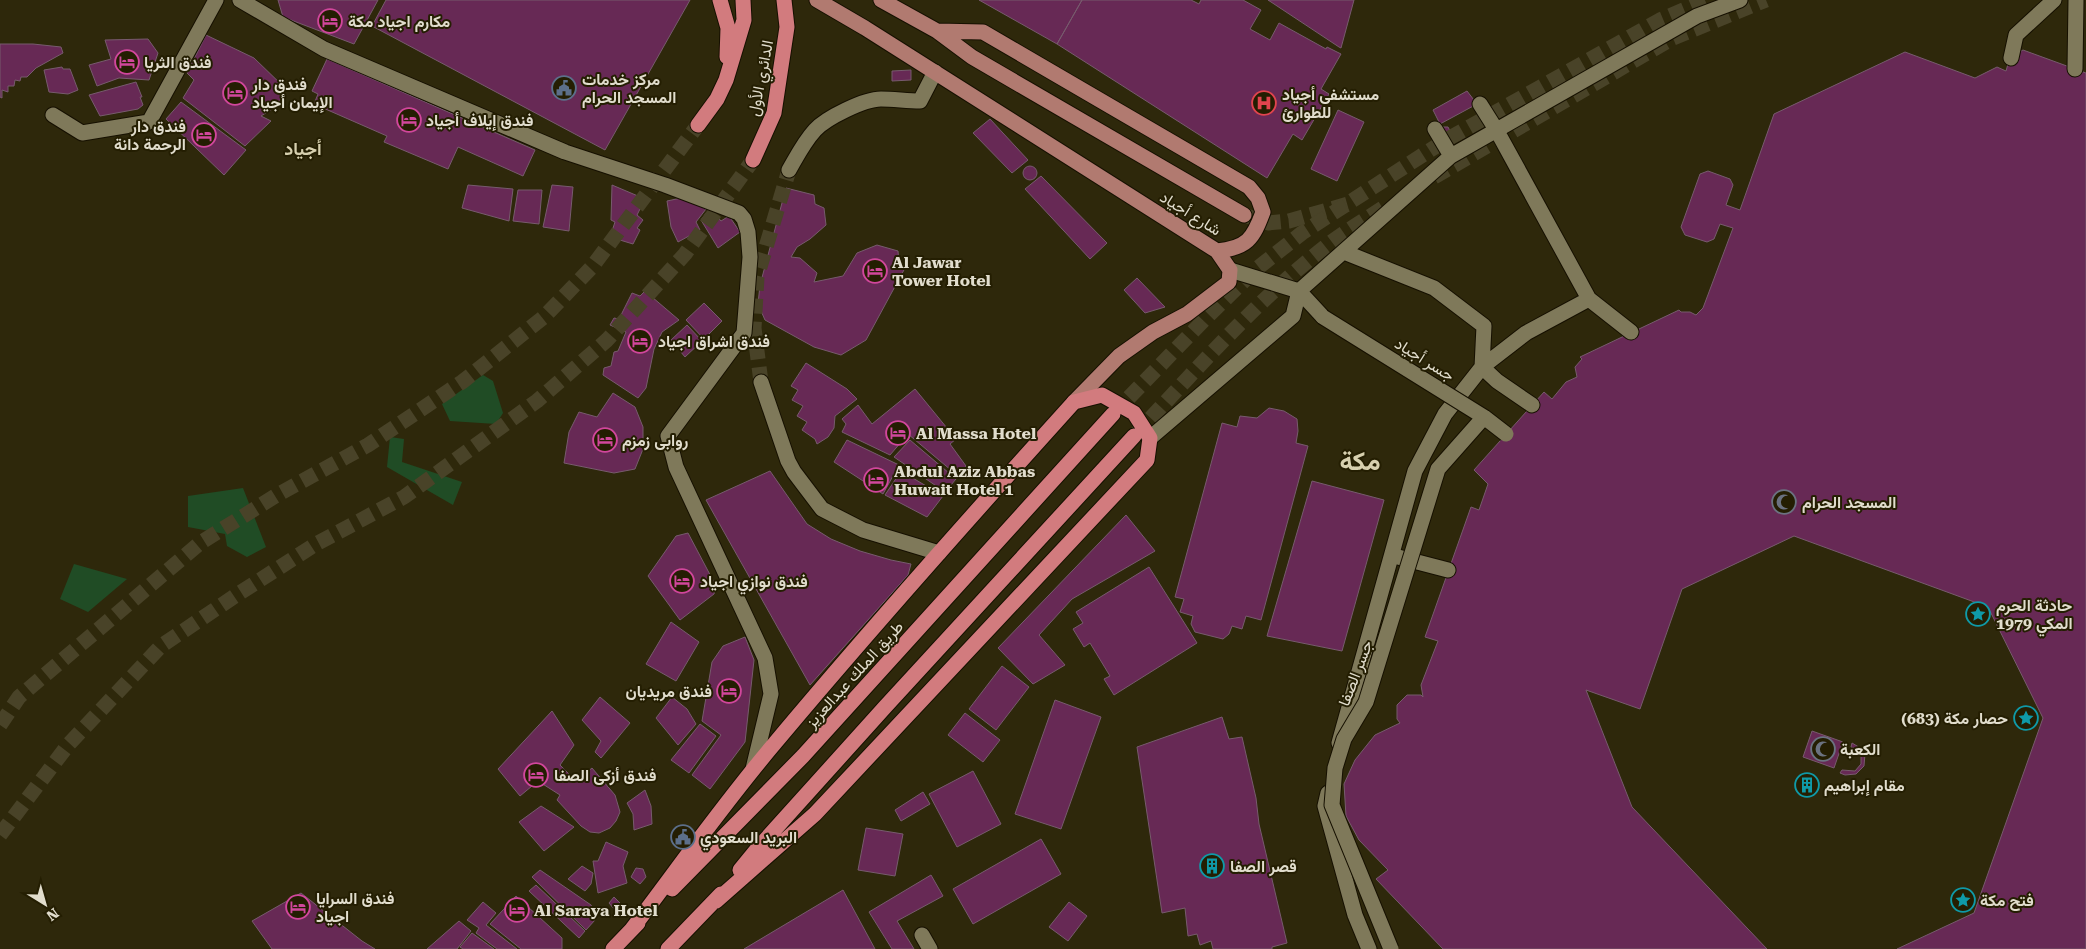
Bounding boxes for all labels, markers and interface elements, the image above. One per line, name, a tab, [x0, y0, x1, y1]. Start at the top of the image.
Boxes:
hotel icon: مكارم اجياد مكة	[317, 8, 343, 34]
place label: مكارم اجياد مكة	[348, 12, 451, 32]
street label: الدائري الأول	[744, 38, 781, 119]
hotel icon: فندق الثريا	[114, 49, 140, 75]
place label: فندق الثريا	[144, 53, 212, 73]
place label: مركز خدمات المسجد الحرام	[582, 70, 676, 108]
place label: فندق دار الإيمان أجياد	[251, 75, 333, 113]
public building icon: مركز خدمات المسجد الحرام	[551, 75, 577, 101]
hotel icon: فندق دار الإيمان أجياد	[222, 80, 248, 106]
place label: مستشفى أجياد للطوارئ	[1282, 85, 1379, 123]
hospital icon: مستشفى أجياد للطوارئ	[1251, 90, 1277, 116]
hotel icon: فندق إيلاف أجياد	[396, 107, 422, 133]
place label: فندق إيلاف أجياد	[426, 111, 534, 131]
place label: فندق دار الرحمة دانة	[114, 117, 186, 155]
hotel icon: فندق دار الرحمة دانة	[191, 122, 217, 148]
district label: أجياد	[284, 138, 322, 160]
street label: شارع أجياد	[1156, 187, 1225, 241]
place label: Al Jawar Tower Hotel	[892, 253, 992, 290]
hotel icon: Al Jawar Tower Hotel	[862, 258, 888, 284]
hotel icon: فندق اشراق اجياد	[627, 328, 653, 354]
place label: فندق اشراق اجياد	[658, 332, 770, 352]
street label: جسر أجياد	[1391, 334, 1458, 386]
hotel icon: Al Massa Hotel	[885, 420, 911, 446]
place label: Al Massa Hotel	[916, 424, 1037, 443]
hotel icon: روابی زمزم	[592, 427, 618, 453]
place label: روابی زمزم	[622, 431, 688, 451]
district label: مكة	[1339, 446, 1381, 476]
place label: Abdul Aziz Abbas Huwait Hotel 1	[894, 462, 1035, 499]
hotel icon: Abdul Aziz Abbas Huwait Hotel 1	[863, 467, 889, 493]
mosque icon: المسجد الحرام	[1771, 489, 1797, 515]
place label: المسجد الحرام	[1802, 493, 1896, 513]
hotel icon: فندق نوازي اجياد	[669, 568, 695, 594]
place label: فندق نوازي اجياد	[700, 572, 808, 595]
place label: حادثة الحرم المكي 1979	[1996, 596, 2073, 637]
place icon: حادثة الحرم المكي 1979	[1965, 601, 1991, 627]
street label: طريق الملك عبدالعزيز	[801, 617, 908, 733]
street label: جسر الصفا	[1334, 637, 1378, 709]
hotel icon: فندق مريديان	[716, 678, 742, 704]
place label: فندق مريديان	[625, 682, 712, 702]
place icon: حصار مكة (683)	[2013, 705, 2039, 731]
place label: حصار مكة (683)	[1901, 709, 2008, 729]
mosque icon: الكعبة	[1810, 736, 1836, 762]
place label: الكعبة	[1840, 740, 1880, 759]
hotel icon: فندق أزكى الصفا	[523, 762, 549, 788]
place label: فندق أزكى الصفا	[554, 766, 656, 786]
building icon: مقام إبراهيم	[1794, 772, 1820, 798]
place label: مقام إبراهيم	[1824, 776, 1905, 796]
public building icon: البريد السعودي	[670, 824, 696, 850]
place label: البريد السعودي	[700, 828, 797, 851]
building icon: قصر الصفا	[1199, 853, 1225, 879]
place label: قصر الصفا	[1230, 857, 1297, 877]
north arrow	[20, 879, 70, 929]
place icon: فتح مكة	[1950, 887, 1976, 913]
place label: فندق السرايا اجياد	[316, 889, 394, 926]
place label: فتح مكة	[1980, 891, 2034, 912]
hotel icon: فندق السرايا اجياد	[285, 894, 311, 920]
hotel icon: Al Saraya Hotel	[504, 897, 530, 923]
place label: Al Saraya Hotel	[534, 901, 658, 920]
text: N	[44, 905, 62, 924]

